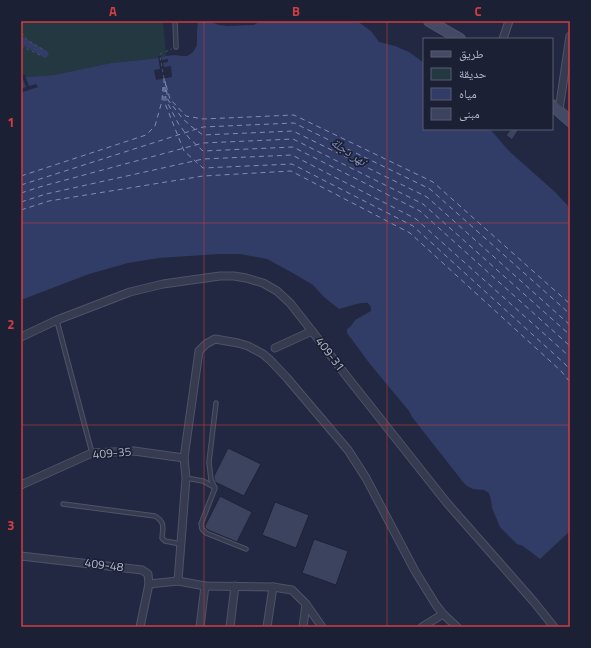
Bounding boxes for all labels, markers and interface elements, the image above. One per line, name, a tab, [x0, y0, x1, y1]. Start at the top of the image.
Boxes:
text: A	[109, 1, 117, 21]
text: B	[292, 1, 300, 21]
text: C	[474, 1, 482, 21]
legend	[423, 38, 553, 130]
text: طريق	[459, 44, 484, 63]
text: حديقة	[459, 64, 487, 83]
text: مياه	[459, 84, 477, 103]
text: مبنى	[459, 104, 480, 123]
text: 1	[7, 112, 15, 132]
water label: نهر دجلة	[327, 132, 373, 172]
text: 2	[7, 314, 15, 334]
street label: 409-31	[311, 332, 350, 375]
street label: 409-35	[92, 441, 132, 464]
text: 3	[7, 515, 15, 535]
street label: 409-48	[84, 553, 125, 576]

